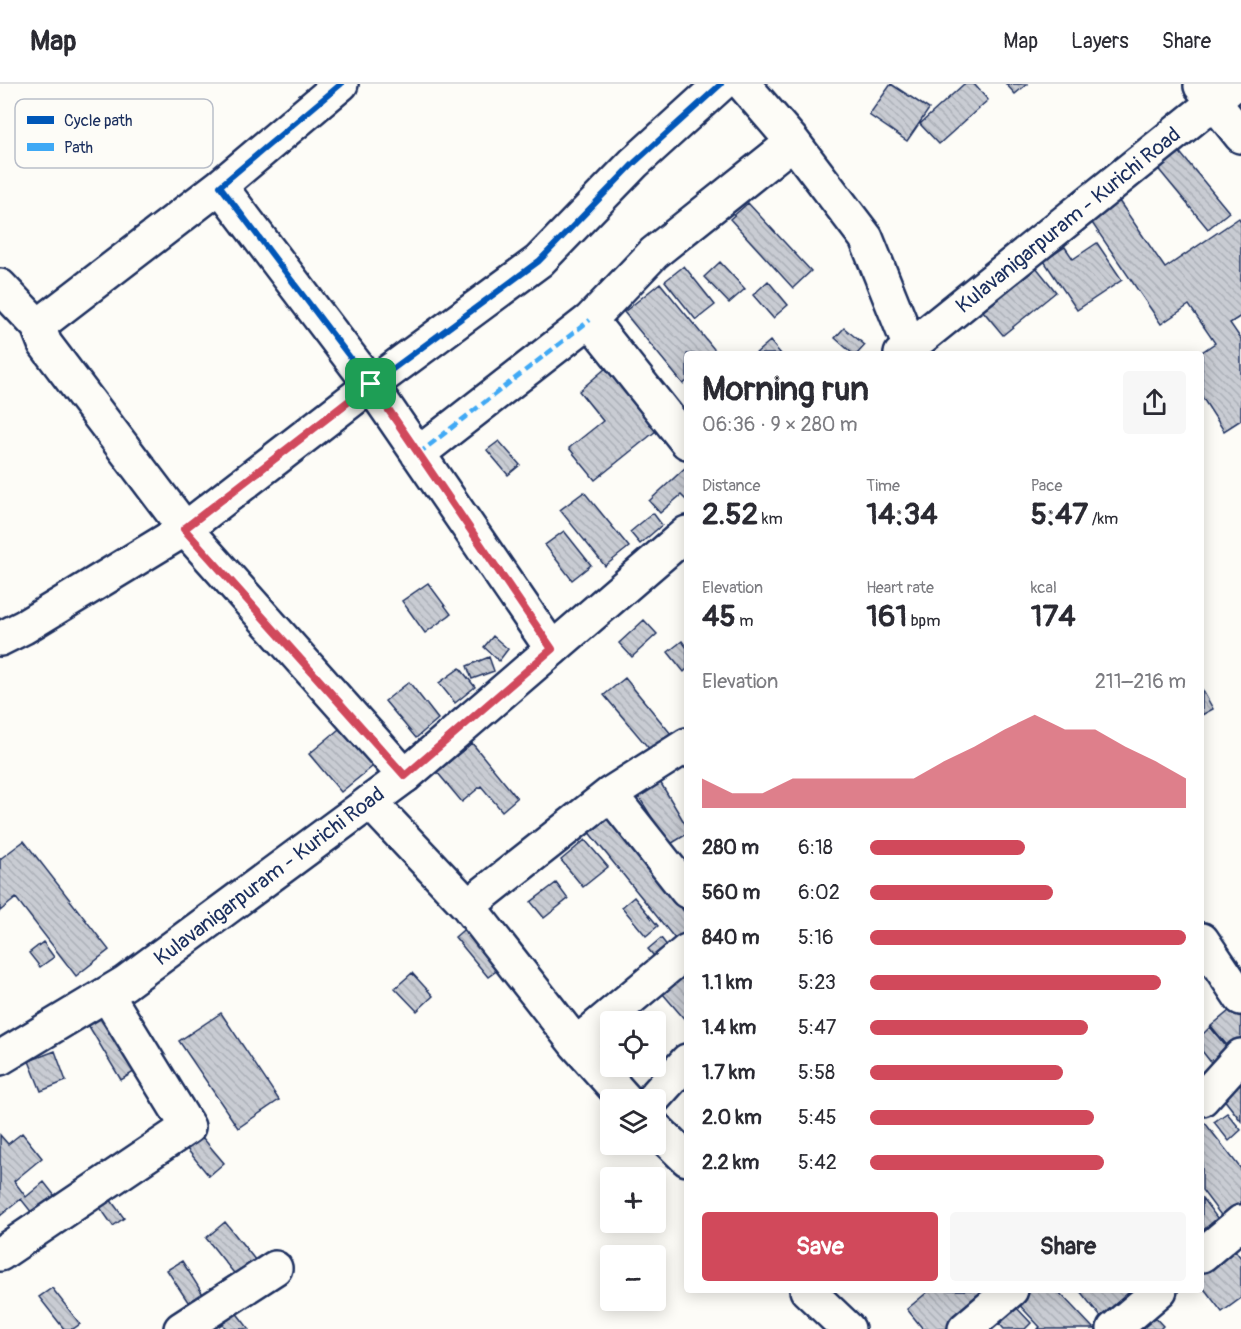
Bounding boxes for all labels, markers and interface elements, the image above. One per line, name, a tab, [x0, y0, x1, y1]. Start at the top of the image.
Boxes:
text: Map	[30, 24, 76, 59]
text: Map	[1003, 28, 1038, 55]
text: Layers	[1071, 28, 1129, 55]
text: Share	[1162, 28, 1211, 55]
legend	[15, 99, 213, 168]
text: Cycle path	[64, 111, 132, 131]
street label: Kulavanigarpuram - Kurichi Road	[950, 121, 1186, 319]
text: Path	[64, 138, 93, 158]
pin	[345, 358, 396, 409]
icon: arrive	[354, 367, 387, 400]
text: Morning run	[702, 369, 869, 410]
button: share	[1123, 371, 1186, 434]
text: 06:36 · 9 × 280 m	[702, 412, 858, 437]
text: Distance	[702, 476, 761, 496]
text: Time	[866, 476, 900, 496]
text: Pace	[1031, 476, 1062, 496]
text: 2.52	[702, 496, 758, 533]
text: 14:34	[866, 496, 938, 533]
text: 5:47	[1031, 496, 1088, 533]
text: km	[758, 509, 783, 529]
text: /km	[1088, 509, 1118, 529]
text: Elevation	[702, 578, 763, 598]
text: Heart rate	[866, 578, 934, 598]
text: kcal	[1031, 578, 1057, 598]
text: 45	[702, 598, 736, 635]
text: 161	[866, 598, 907, 635]
text: 174	[1031, 598, 1076, 635]
text: m	[736, 611, 753, 631]
text: bpm	[907, 611, 940, 631]
text: Elevation	[702, 669, 778, 694]
text: 211–216 m	[1095, 669, 1186, 694]
street label: Kulavanigarpuram - Kurichi Road	[149, 781, 390, 972]
text: 280 m	[702, 835, 759, 860]
text: 6:18	[798, 835, 833, 860]
text: 560 m	[702, 880, 760, 905]
text: 6:02	[798, 880, 840, 905]
text: 840 m	[702, 925, 759, 950]
text: 5:16	[798, 925, 834, 950]
text: 1.1 km	[702, 970, 752, 995]
text: 5:23	[798, 970, 836, 995]
map controls	[600, 1011, 666, 1311]
button: locate	[600, 1011, 666, 1077]
text: 1.4 km	[702, 1015, 756, 1040]
text: 5:47	[798, 1015, 836, 1040]
text: 1.7 km	[702, 1060, 755, 1085]
text: 5:58	[798, 1060, 835, 1085]
button: layers	[600, 1089, 666, 1155]
text: 2.0 km	[702, 1105, 762, 1130]
text: 5:45	[798, 1105, 837, 1130]
text: 2.2 km	[702, 1150, 759, 1175]
text: 5:42	[798, 1150, 837, 1175]
button: +	[600, 1167, 666, 1233]
button: Save	[702, 1212, 938, 1281]
button: Share	[950, 1212, 1186, 1281]
button: −	[600, 1245, 666, 1311]

